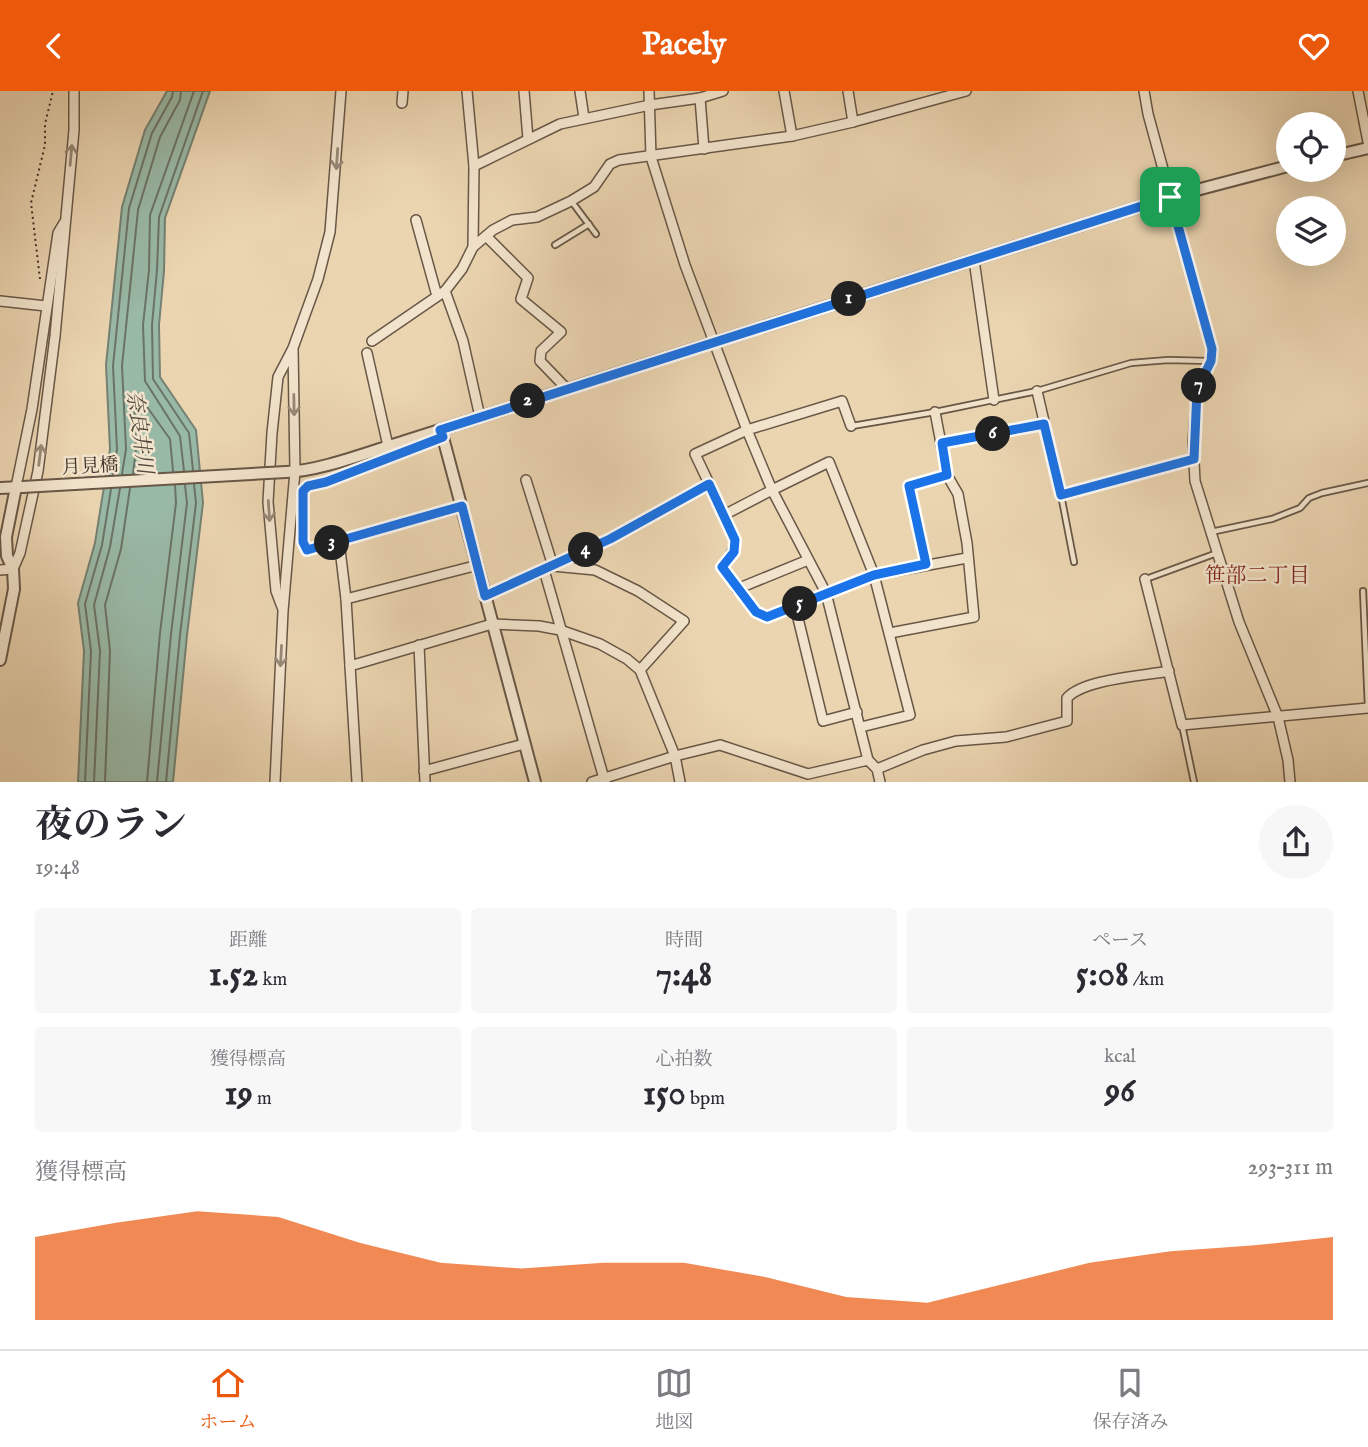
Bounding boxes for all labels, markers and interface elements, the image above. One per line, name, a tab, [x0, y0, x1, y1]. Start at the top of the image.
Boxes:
text: Pacely	[642, 25, 726, 66]
icon: back	[35, 27, 73, 65]
icon: heart	[1295, 27, 1333, 65]
map controls	[1276, 112, 1346, 266]
button: locate	[1276, 112, 1346, 182]
one-way arrow	[65, 144, 78, 167]
one-way arrow	[330, 147, 343, 170]
pin	[1140, 167, 1200, 227]
icon: arrive	[1151, 178, 1189, 216]
button: layers	[1276, 196, 1346, 266]
pin: 1	[832, 281, 866, 317]
text: 1	[845, 286, 852, 310]
pin: 7	[1182, 369, 1216, 403]
text: 7	[1194, 373, 1203, 397]
pin: 2	[510, 383, 546, 419]
text: 2	[523, 388, 532, 412]
water label: 奈良井川	[119, 389, 158, 478]
one-way arrow	[287, 393, 301, 416]
pin: 6	[976, 417, 1010, 451]
text: 6	[988, 421, 997, 445]
one-way arrow	[34, 445, 47, 467]
street label: 月見橋	[61, 454, 119, 480]
one-way arrow	[263, 499, 276, 521]
pin: 3	[314, 525, 350, 561]
text: 3	[328, 530, 335, 554]
pin: 4	[568, 533, 604, 567]
text: 4	[581, 537, 590, 561]
district label: 笹部二丁目	[1205, 563, 1310, 590]
pin: 5	[782, 587, 818, 621]
text: 5	[796, 591, 803, 615]
one-way arrow	[275, 644, 288, 667]
text: 夜のラン	[35, 803, 187, 851]
button: share	[1259, 805, 1333, 879]
text: 19:48	[35, 853, 80, 882]
text: 距離	[229, 929, 267, 953]
text: 時間	[665, 929, 703, 953]
text: ペース	[1092, 929, 1148, 953]
text: 1.52	[209, 953, 258, 998]
text: 7:48	[656, 953, 712, 998]
text: 5:08	[1076, 953, 1129, 998]
text: km	[258, 968, 287, 992]
text: /km	[1129, 968, 1164, 992]
text: kcal	[1104, 1045, 1136, 1069]
text: 獲得標高	[210, 1048, 286, 1072]
text: 心拍数	[655, 1048, 713, 1072]
text: 96	[1105, 1069, 1135, 1114]
text: 19	[224, 1072, 253, 1117]
text: 150	[643, 1072, 686, 1117]
text: m	[253, 1087, 272, 1111]
text: bpm	[686, 1087, 725, 1111]
text: 293–311 m	[1247, 1153, 1333, 1182]
text: 獲得標高	[35, 1158, 127, 1187]
tab: ホーム	[199, 1364, 257, 1435]
tab: 地図	[655, 1364, 694, 1435]
tab: 保存済み	[1092, 1364, 1169, 1435]

